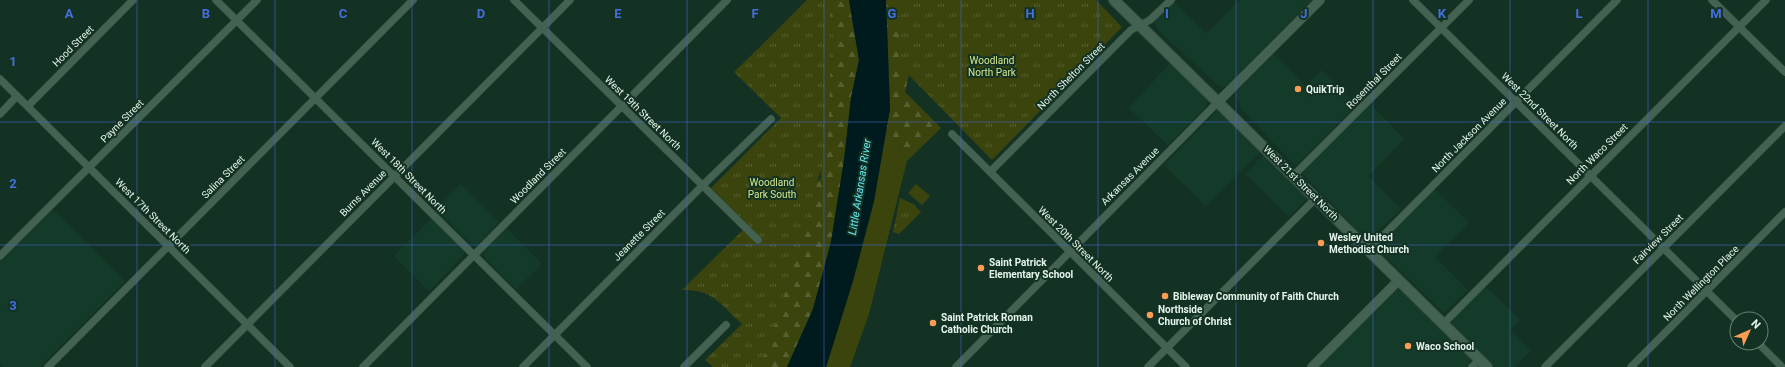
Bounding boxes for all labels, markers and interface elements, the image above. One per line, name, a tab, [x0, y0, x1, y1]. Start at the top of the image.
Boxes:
text: A	[65, 6, 74, 21]
text: B	[202, 6, 210, 21]
text: C	[339, 6, 348, 21]
text: D	[477, 6, 485, 21]
text: E	[614, 6, 622, 21]
text: F	[751, 6, 759, 21]
text: G	[888, 6, 897, 21]
text: H	[1025, 6, 1035, 21]
text: I	[1165, 6, 1169, 21]
text: J	[1300, 6, 1308, 21]
text: K	[1438, 6, 1447, 21]
text: L	[1575, 6, 1583, 21]
text: M	[1710, 6, 1722, 21]
street label: Hood Street	[50, 23, 96, 69]
street label: North Shelton Street	[1035, 40, 1107, 112]
street label: Rosenthal Street	[1344, 51, 1404, 111]
text: 1	[9, 54, 17, 69]
park label: Woodland North Park	[968, 55, 1017, 78]
street label: West 22nd Street North	[1499, 70, 1581, 152]
street label: West 19th Street North	[603, 74, 683, 152]
marker: QuikTrip	[1293, 84, 1303, 94]
place label: QuikTrip	[1306, 84, 1345, 95]
street label: North Jackson Avenue	[1430, 96, 1508, 174]
street label: Payne Street	[98, 97, 146, 145]
street label: North Waco Street	[1564, 121, 1630, 187]
street label: West 18th Street North	[369, 136, 449, 216]
water label: Little Arkansas River	[846, 138, 874, 236]
street label: West 21st Street North	[1261, 143, 1341, 223]
street label: Arkansas Avenue	[1099, 145, 1161, 207]
street label: Woodland Street	[508, 146, 568, 206]
street label: Salina Street	[199, 153, 247, 201]
street label: Burns Avenue	[338, 168, 388, 218]
text: 2	[9, 176, 17, 191]
street label: West 17th Street North	[113, 176, 193, 256]
park label: Woodland Park South	[748, 177, 796, 200]
street label: West 20th Street North	[1036, 204, 1116, 284]
street label: Jeanette Street	[611, 207, 667, 263]
street label: Fairview Street	[1631, 212, 1685, 266]
place label: Wesley United Methodist Church	[1329, 232, 1410, 255]
marker: Wesley United Methodist Church	[1316, 238, 1326, 248]
street label: North Wellington Place	[1661, 243, 1741, 323]
place label: Saint Patrick Elementary School	[989, 257, 1074, 280]
marker: Saint Patrick Elementary School	[976, 263, 986, 273]
marker: Bibleway Community of Faith Church	[1160, 291, 1170, 301]
place label: Bibleway Community of Faith Church	[1173, 291, 1339, 302]
text: 3	[9, 298, 17, 313]
place label: Northside Church of Christ	[1158, 304, 1232, 327]
marker: Northside Church of Christ	[1145, 310, 1155, 320]
north arrow	[1729, 311, 1769, 351]
place label: Saint Patrick Roman Catholic Church	[941, 312, 1033, 335]
text: N	[1748, 317, 1763, 332]
marker: Saint Patrick Roman Catholic Church	[928, 318, 938, 328]
marker: Waco School	[1403, 341, 1413, 351]
place label: Waco School	[1416, 341, 1475, 352]

